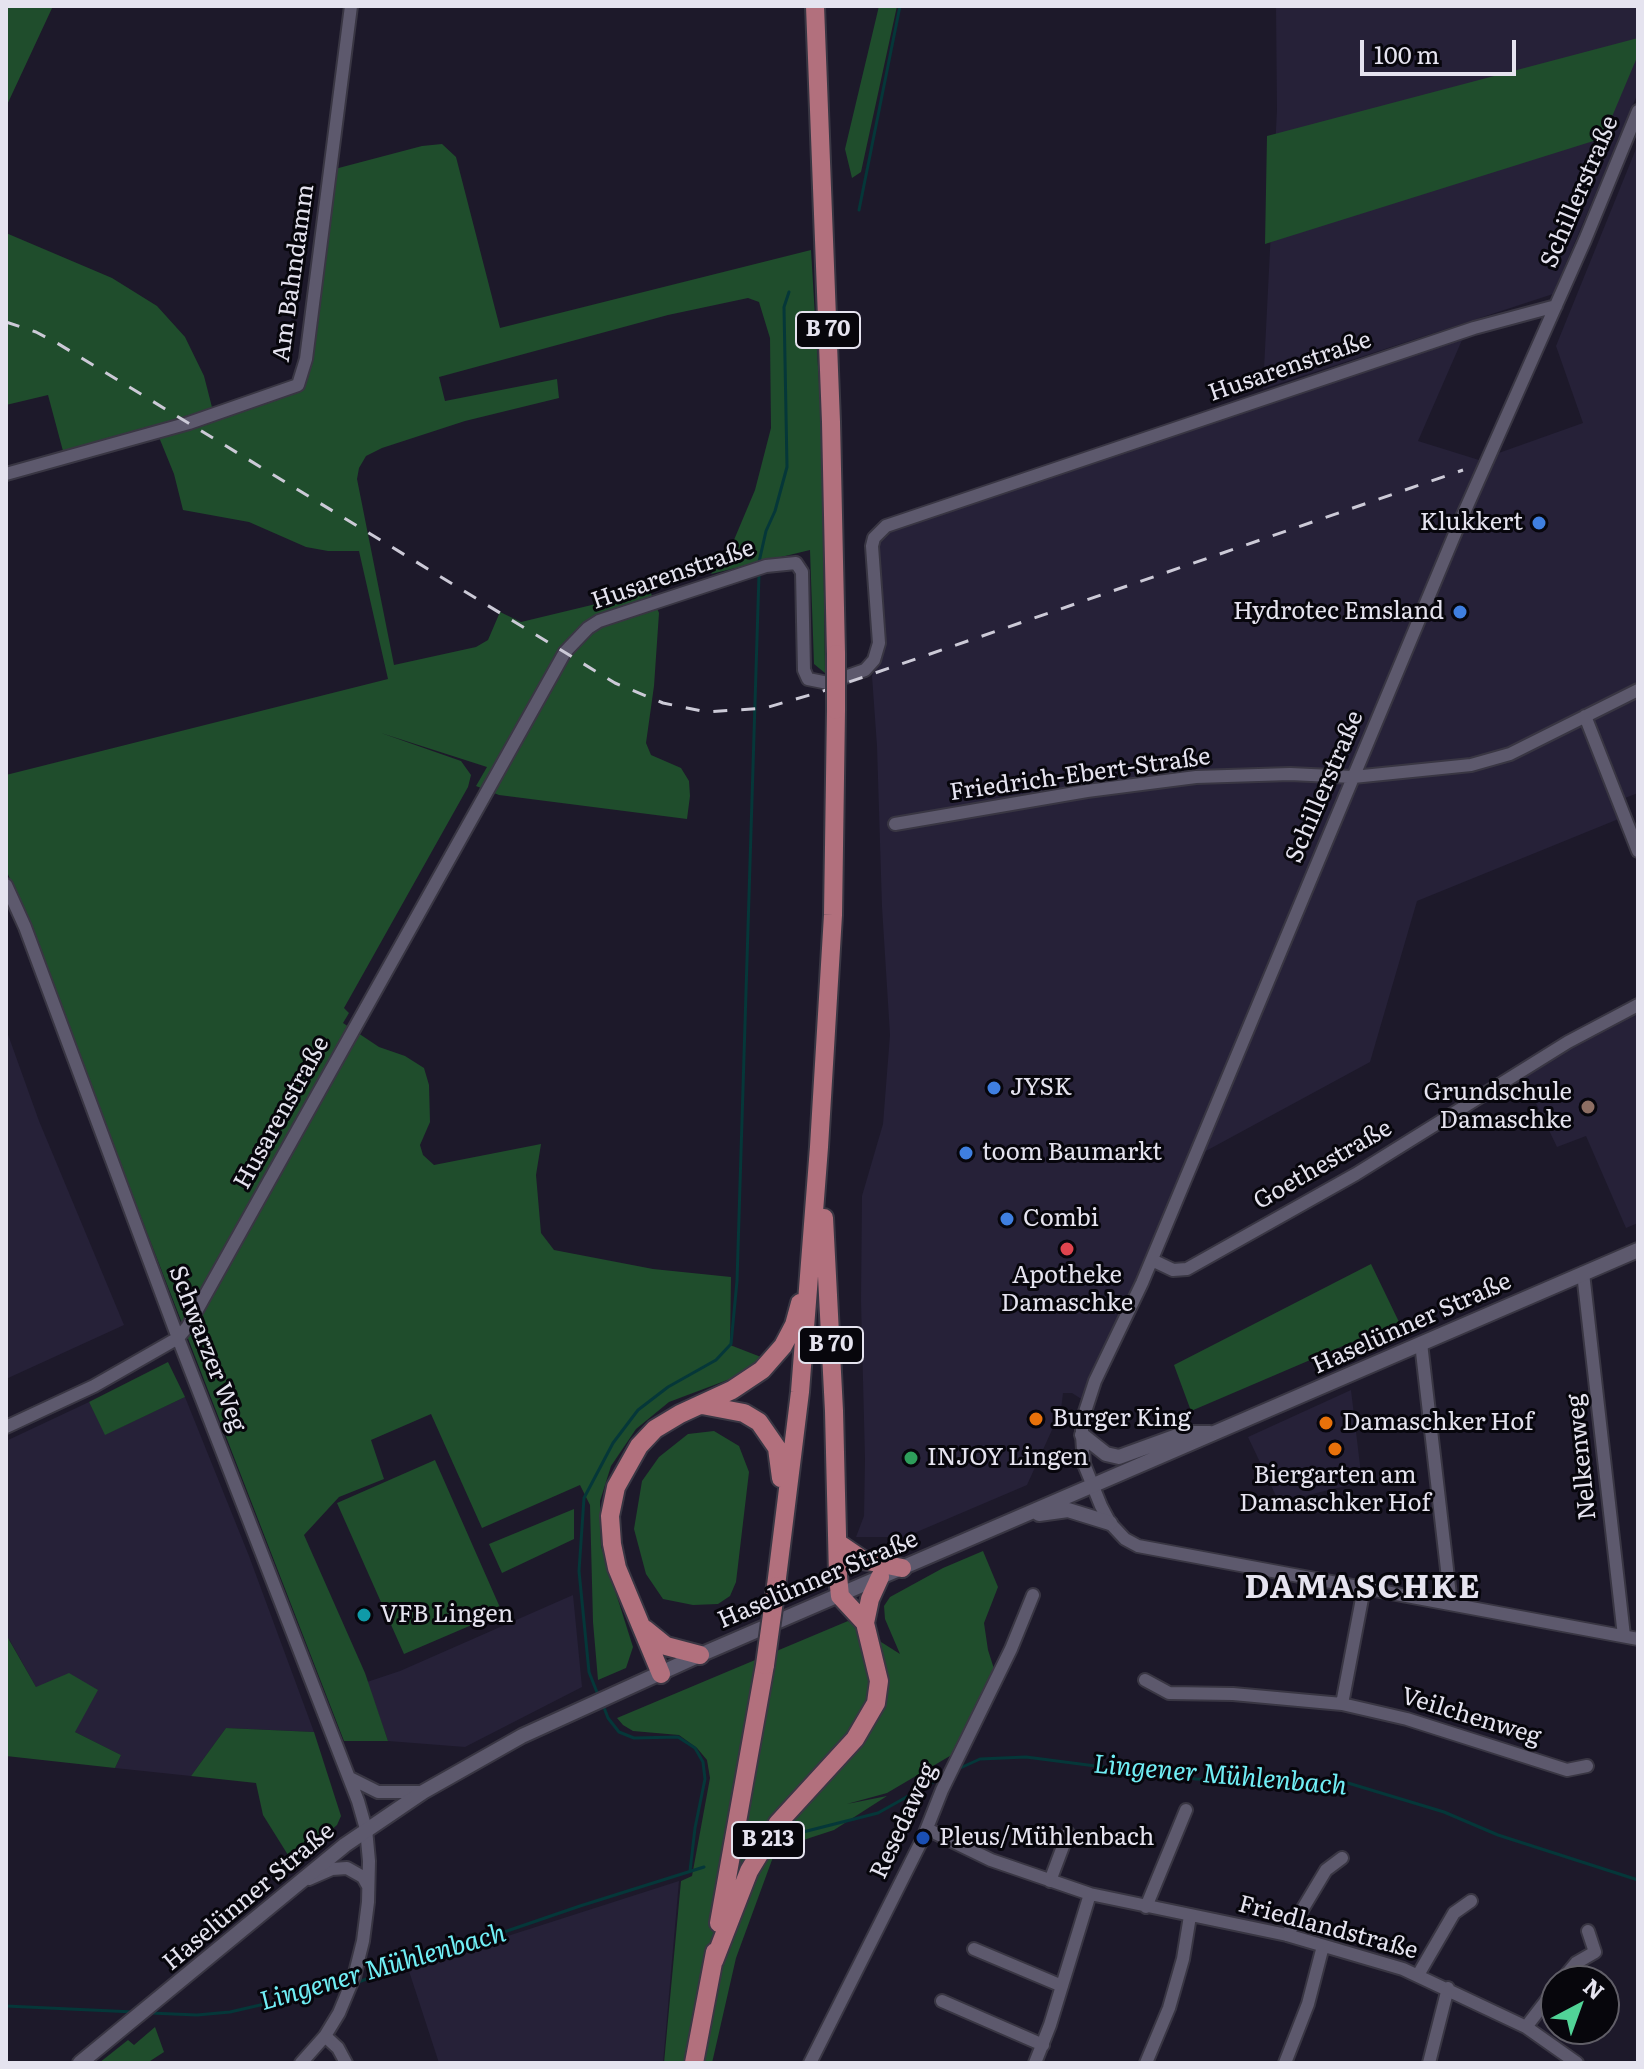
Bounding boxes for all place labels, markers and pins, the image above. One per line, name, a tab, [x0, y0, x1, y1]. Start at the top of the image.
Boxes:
place label: Klukkert	[1420, 509, 1523, 537]
marker: Klukkert	[1530, 514, 1548, 532]
place label: Hydrotec Emsland	[1233, 598, 1444, 626]
marker: Hydrotec Emsland	[1451, 603, 1469, 621]
place label: JYSK	[1010, 1074, 1072, 1102]
marker: JYSK	[985, 1079, 1003, 1097]
place label: Grundschule Damaschke	[1424, 1079, 1572, 1135]
marker: Grundschule Damaschke	[1579, 1098, 1597, 1116]
place label: toom Baumarkt	[982, 1139, 1162, 1167]
marker: toom Baumarkt	[957, 1144, 975, 1162]
place label: Combi	[1023, 1205, 1099, 1233]
marker: Combi	[998, 1210, 1016, 1228]
marker: Apotheke Damaschke	[1058, 1240, 1076, 1258]
place label: Apotheke Damaschke	[1001, 1262, 1133, 1318]
place label: Burger King	[1052, 1405, 1191, 1433]
place label: Damaschker Hof	[1342, 1409, 1534, 1437]
marker: Burger King	[1027, 1410, 1045, 1428]
marker: Damaschker Hof	[1317, 1414, 1335, 1432]
marker: Biergarten am Damaschker Hof	[1326, 1440, 1344, 1458]
place label: INJOY Lingen	[927, 1444, 1088, 1472]
marker: INJOY Lingen	[902, 1449, 920, 1467]
place label: Biergarten am Damaschker Hof	[1239, 1462, 1431, 1518]
place label: VFB Lingen	[380, 1601, 513, 1629]
marker: VFB Lingen	[355, 1606, 373, 1624]
place label: Pleus/Mühlenbach	[939, 1824, 1154, 1852]
marker: Pleus/Mühlenbach	[914, 1829, 932, 1847]

